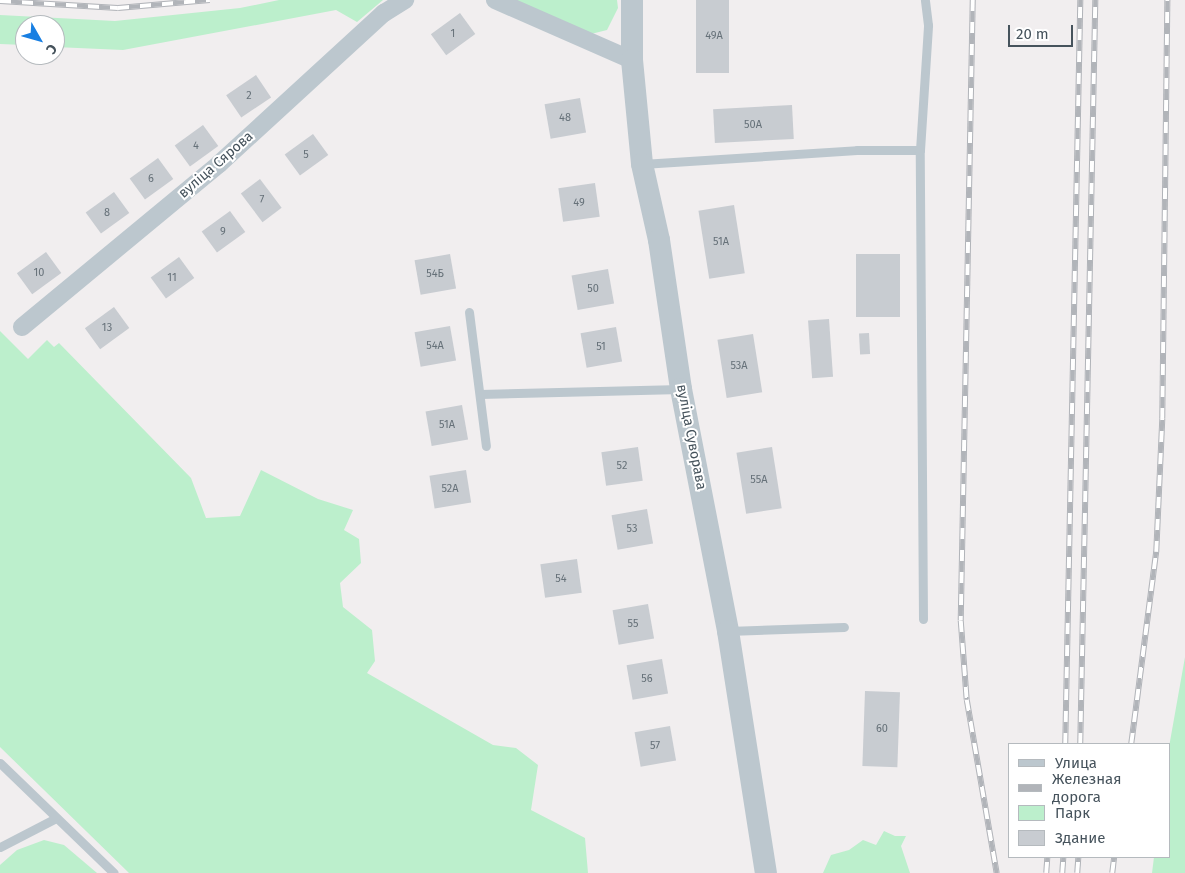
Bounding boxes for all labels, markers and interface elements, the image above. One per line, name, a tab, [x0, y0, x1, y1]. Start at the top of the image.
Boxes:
north arrow	[15, 15, 65, 65]
scale bar	[1010, 15, 1075, 47]
text: 20 m	[1016, 25, 1049, 43]
house number: 1	[451, 27, 455, 41]
house number: 49А	[705, 29, 723, 43]
text: С	[42, 41, 61, 57]
house number: 2	[246, 89, 252, 103]
house number: 48	[559, 111, 571, 125]
house number: 50А	[744, 118, 762, 132]
street label: вуліца Сярова	[175, 128, 257, 202]
house number: 4	[193, 139, 199, 153]
house number: 5	[303, 148, 309, 162]
house number: 6	[148, 172, 154, 186]
house number: 7	[260, 193, 264, 207]
house number: 49	[573, 196, 585, 210]
house number: 8	[104, 206, 110, 220]
house number: 9	[220, 225, 226, 239]
house number: 51А	[713, 235, 729, 249]
house number: 10	[34, 266, 44, 280]
house number: 54Б	[426, 267, 444, 281]
house number: 11	[167, 271, 177, 285]
house number: 50	[587, 282, 599, 296]
house number: 13	[102, 321, 112, 335]
house number: 54А	[426, 339, 444, 353]
house number: 51	[596, 340, 606, 354]
house number: 53А	[730, 359, 748, 373]
street label: вуліца Суворава	[673, 383, 709, 491]
house number: 51А	[439, 418, 455, 432]
house number: 52	[617, 459, 627, 473]
house number: 55А	[750, 473, 768, 487]
house number: 52А	[441, 482, 459, 496]
house number: 53	[627, 522, 637, 536]
house number: 54	[555, 572, 567, 586]
house number: 55	[628, 617, 638, 631]
house number: 56	[641, 672, 653, 686]
house number: 60	[876, 722, 888, 736]
house number: 57	[650, 739, 660, 753]
legend	[1008, 743, 1170, 858]
text: Улица	[1055, 754, 1097, 772]
text: Железная дорога	[1052, 770, 1121, 806]
text: Парк	[1055, 804, 1090, 822]
text: Здание	[1055, 829, 1105, 847]

